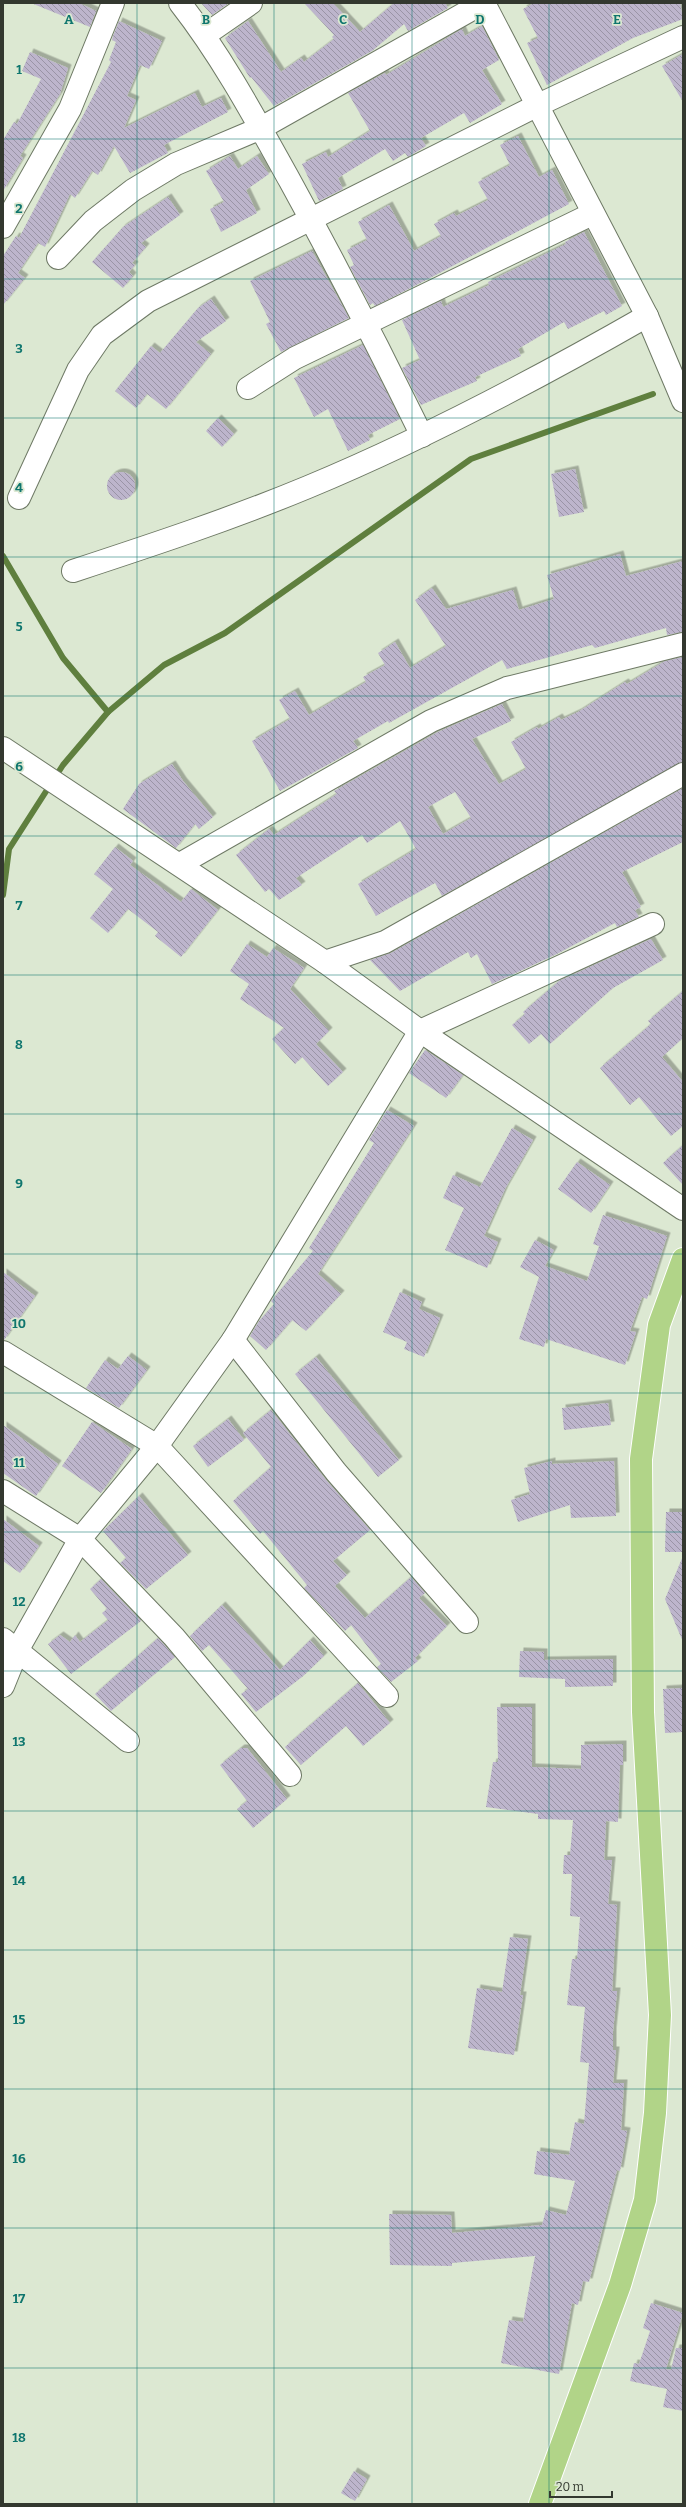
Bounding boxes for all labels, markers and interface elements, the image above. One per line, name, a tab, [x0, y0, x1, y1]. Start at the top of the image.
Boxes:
text: A	[64, 12, 74, 27]
text: B	[202, 12, 210, 27]
text: C	[339, 12, 347, 27]
text: D	[475, 12, 485, 27]
text: E	[613, 12, 621, 27]
text: 1	[16, 62, 22, 77]
text: 2	[15, 201, 23, 216]
text: 3	[15, 341, 23, 356]
text: 4	[15, 480, 23, 495]
text: 5	[15, 619, 23, 634]
text: 6	[15, 759, 23, 774]
text: 7	[16, 898, 23, 913]
text: 8	[15, 1037, 23, 1052]
text: 9	[15, 1176, 23, 1191]
text: 10	[12, 1316, 26, 1331]
text: 11	[13, 1455, 25, 1470]
text: 12	[13, 1594, 25, 1609]
text: 13	[12, 1734, 26, 1749]
text: 14	[12, 1873, 26, 1888]
text: 15	[13, 2012, 25, 2027]
text: 16	[12, 2151, 26, 2166]
text: 17	[13, 2291, 25, 2306]
text: 18	[12, 2430, 26, 2445]
scale bar	[550, 2473, 612, 2499]
text: 20 m	[556, 2480, 585, 2494]

